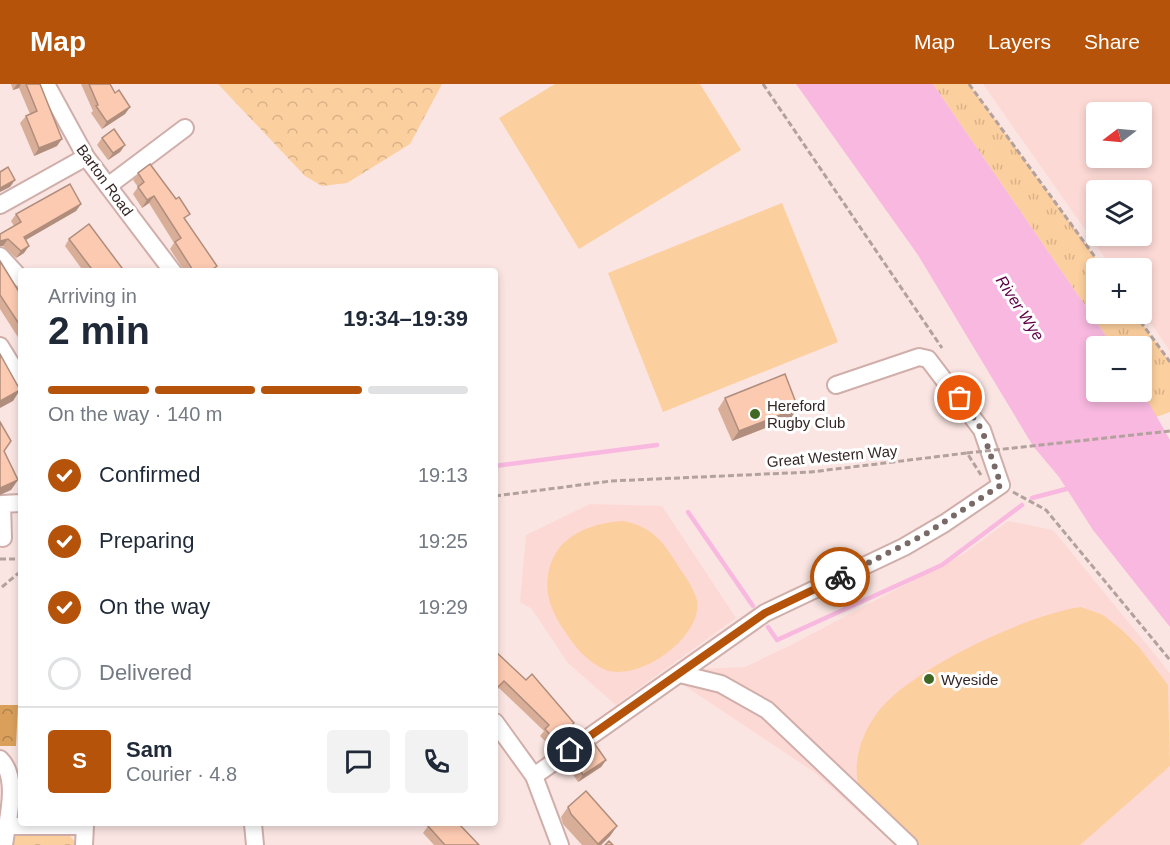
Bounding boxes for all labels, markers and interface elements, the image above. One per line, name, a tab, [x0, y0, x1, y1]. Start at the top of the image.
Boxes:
text: Map	[30, 26, 86, 57]
text: Map	[914, 30, 955, 53]
text: Layers	[988, 30, 1051, 53]
text: Share	[1084, 30, 1140, 53]
north arrow	[1086, 102, 1152, 168]
map controls	[1086, 102, 1152, 402]
street label: Barton Road	[73, 141, 137, 219]
button: layers	[1086, 180, 1152, 246]
button: +	[1086, 258, 1152, 324]
water label: River Wye	[993, 272, 1047, 344]
text: Arriving in	[48, 285, 137, 307]
text: 19:34–19:39	[343, 306, 468, 331]
text: 2 min	[48, 309, 150, 352]
button: −	[1086, 336, 1152, 402]
pin	[934, 372, 985, 423]
icon: bag	[943, 381, 976, 414]
place label: Hereford Rugby Club	[767, 397, 845, 431]
text: On the way · 140 m	[48, 403, 223, 425]
marker: Hereford Rugby Club	[748, 407, 762, 421]
street label: Great Western Way	[766, 442, 898, 470]
icon: check	[48, 459, 81, 492]
text: Confirmed	[99, 462, 200, 487]
text: 19:13	[418, 464, 468, 486]
icon: check	[48, 525, 81, 558]
text: Preparing	[99, 528, 194, 553]
text: 19:25	[418, 530, 468, 552]
courier	[810, 547, 870, 607]
icon: bike	[824, 561, 857, 594]
icon: check	[48, 591, 81, 624]
text: On the way	[99, 594, 210, 619]
text: 19:29	[418, 596, 468, 618]
text: Delivered	[99, 660, 192, 685]
place label: Wyeside	[941, 671, 998, 688]
marker: Wyeside	[922, 672, 936, 686]
pin	[544, 724, 595, 775]
button: chat	[327, 730, 390, 793]
button: phone	[405, 730, 468, 793]
icon: home	[553, 733, 586, 766]
text: Sam	[126, 737, 172, 762]
text: S	[72, 748, 87, 773]
text: Courier · 4.8	[126, 763, 237, 785]

